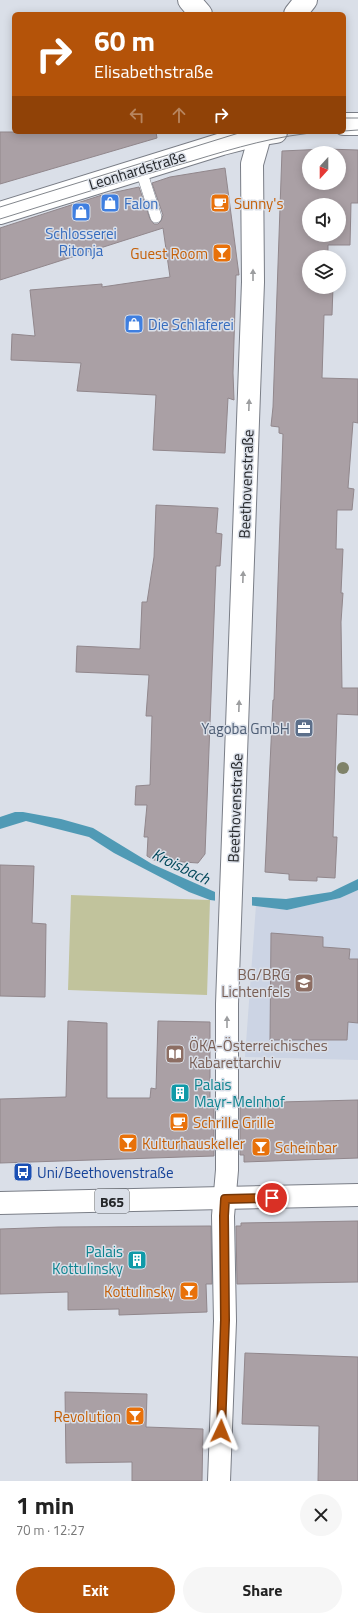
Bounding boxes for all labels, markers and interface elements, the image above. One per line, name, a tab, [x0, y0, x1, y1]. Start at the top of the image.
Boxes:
text: 60 m	[94, 19, 155, 62]
icon: right	[28, 28, 80, 80]
text: Elisabethstraße	[94, 58, 213, 85]
icon: left	[126, 104, 148, 126]
icon: ahead	[168, 104, 190, 126]
icon: right	[210, 104, 232, 126]
street label: Leonhardstraße	[86, 144, 188, 196]
north arrow	[302, 146, 346, 190]
map controls	[302, 146, 346, 294]
shop icon: Falon	[99, 192, 121, 214]
place label: Falon	[124, 192, 158, 215]
cafe icon: Sunny's	[209, 192, 231, 214]
place label: Sunny's	[234, 192, 283, 215]
button: sound	[302, 198, 346, 242]
shop icon: Schlosserei Ritonja	[70, 201, 92, 223]
place label: Schlosserei Ritonja	[45, 222, 117, 262]
place label: Guest Room	[130, 242, 208, 265]
bar icon: Guest Room	[211, 242, 233, 264]
button: layers	[302, 250, 346, 294]
one-way arrow	[250, 268, 256, 281]
shop icon: Die Schlaferei	[123, 313, 145, 335]
place label: Die Schlaferei	[148, 313, 234, 336]
one-way arrow	[246, 398, 252, 411]
street label: Beethovenstraße	[233, 429, 259, 539]
one-way arrow	[240, 570, 246, 583]
one-way arrow	[235, 700, 242, 712]
place label: Yagoba GmbH	[201, 717, 290, 740]
office icon: Yagoba GmbH	[293, 717, 315, 739]
street label: Beethovenstraße	[222, 753, 248, 863]
water label: Kroisbach	[148, 842, 215, 891]
place label: BG/BRG Lichtenfels	[221, 963, 290, 1003]
school or university icon: BG/BRG Lichtenfels	[293, 972, 315, 994]
one-way arrow	[224, 1015, 230, 1028]
place label: ÖKA-Österreichisches Kabarettarchiv	[189, 1034, 328, 1074]
library icon: ÖKA-Österreichisches Kabarettarchiv	[164, 1043, 186, 1065]
place label: Palais Mayr-Melnhof	[194, 1073, 285, 1113]
building icon: Palais Mayr-Melnhof	[169, 1082, 191, 1104]
cafe icon: Schrille Grille	[168, 1111, 190, 1133]
place label: Schrille Grille	[193, 1111, 274, 1134]
bar icon: Kulturhauskeller	[117, 1132, 139, 1154]
place label: Kulturhauskeller	[142, 1132, 245, 1155]
bar icon: Scheinbar	[250, 1136, 272, 1158]
place label: Scheinbar	[275, 1136, 337, 1159]
bus stop icon: Uni/Beethovenstraße	[12, 1161, 34, 1183]
place label: Uni/Beethovenstraße	[37, 1161, 173, 1184]
pin	[255, 1181, 289, 1215]
icon: arrive	[261, 1187, 283, 1209]
road number: B65	[95, 1189, 129, 1213]
place label: Palais Kottulinsky	[52, 1240, 123, 1280]
building icon: Palais Kottulinsky	[126, 1249, 148, 1271]
place label: Kottulinsky	[104, 1280, 175, 1303]
bar icon: Kottulinsky	[178, 1280, 200, 1302]
place label: Revolution	[53, 1405, 121, 1428]
bar icon: Revolution	[124, 1405, 146, 1427]
position arrow	[200, 1410, 242, 1452]
text: 1 min	[16, 1487, 74, 1523]
button: close	[300, 1494, 342, 1536]
text: 70 m · 12:27	[16, 1520, 85, 1540]
button: Exit	[16, 1567, 175, 1613]
button: Share	[183, 1567, 342, 1613]

